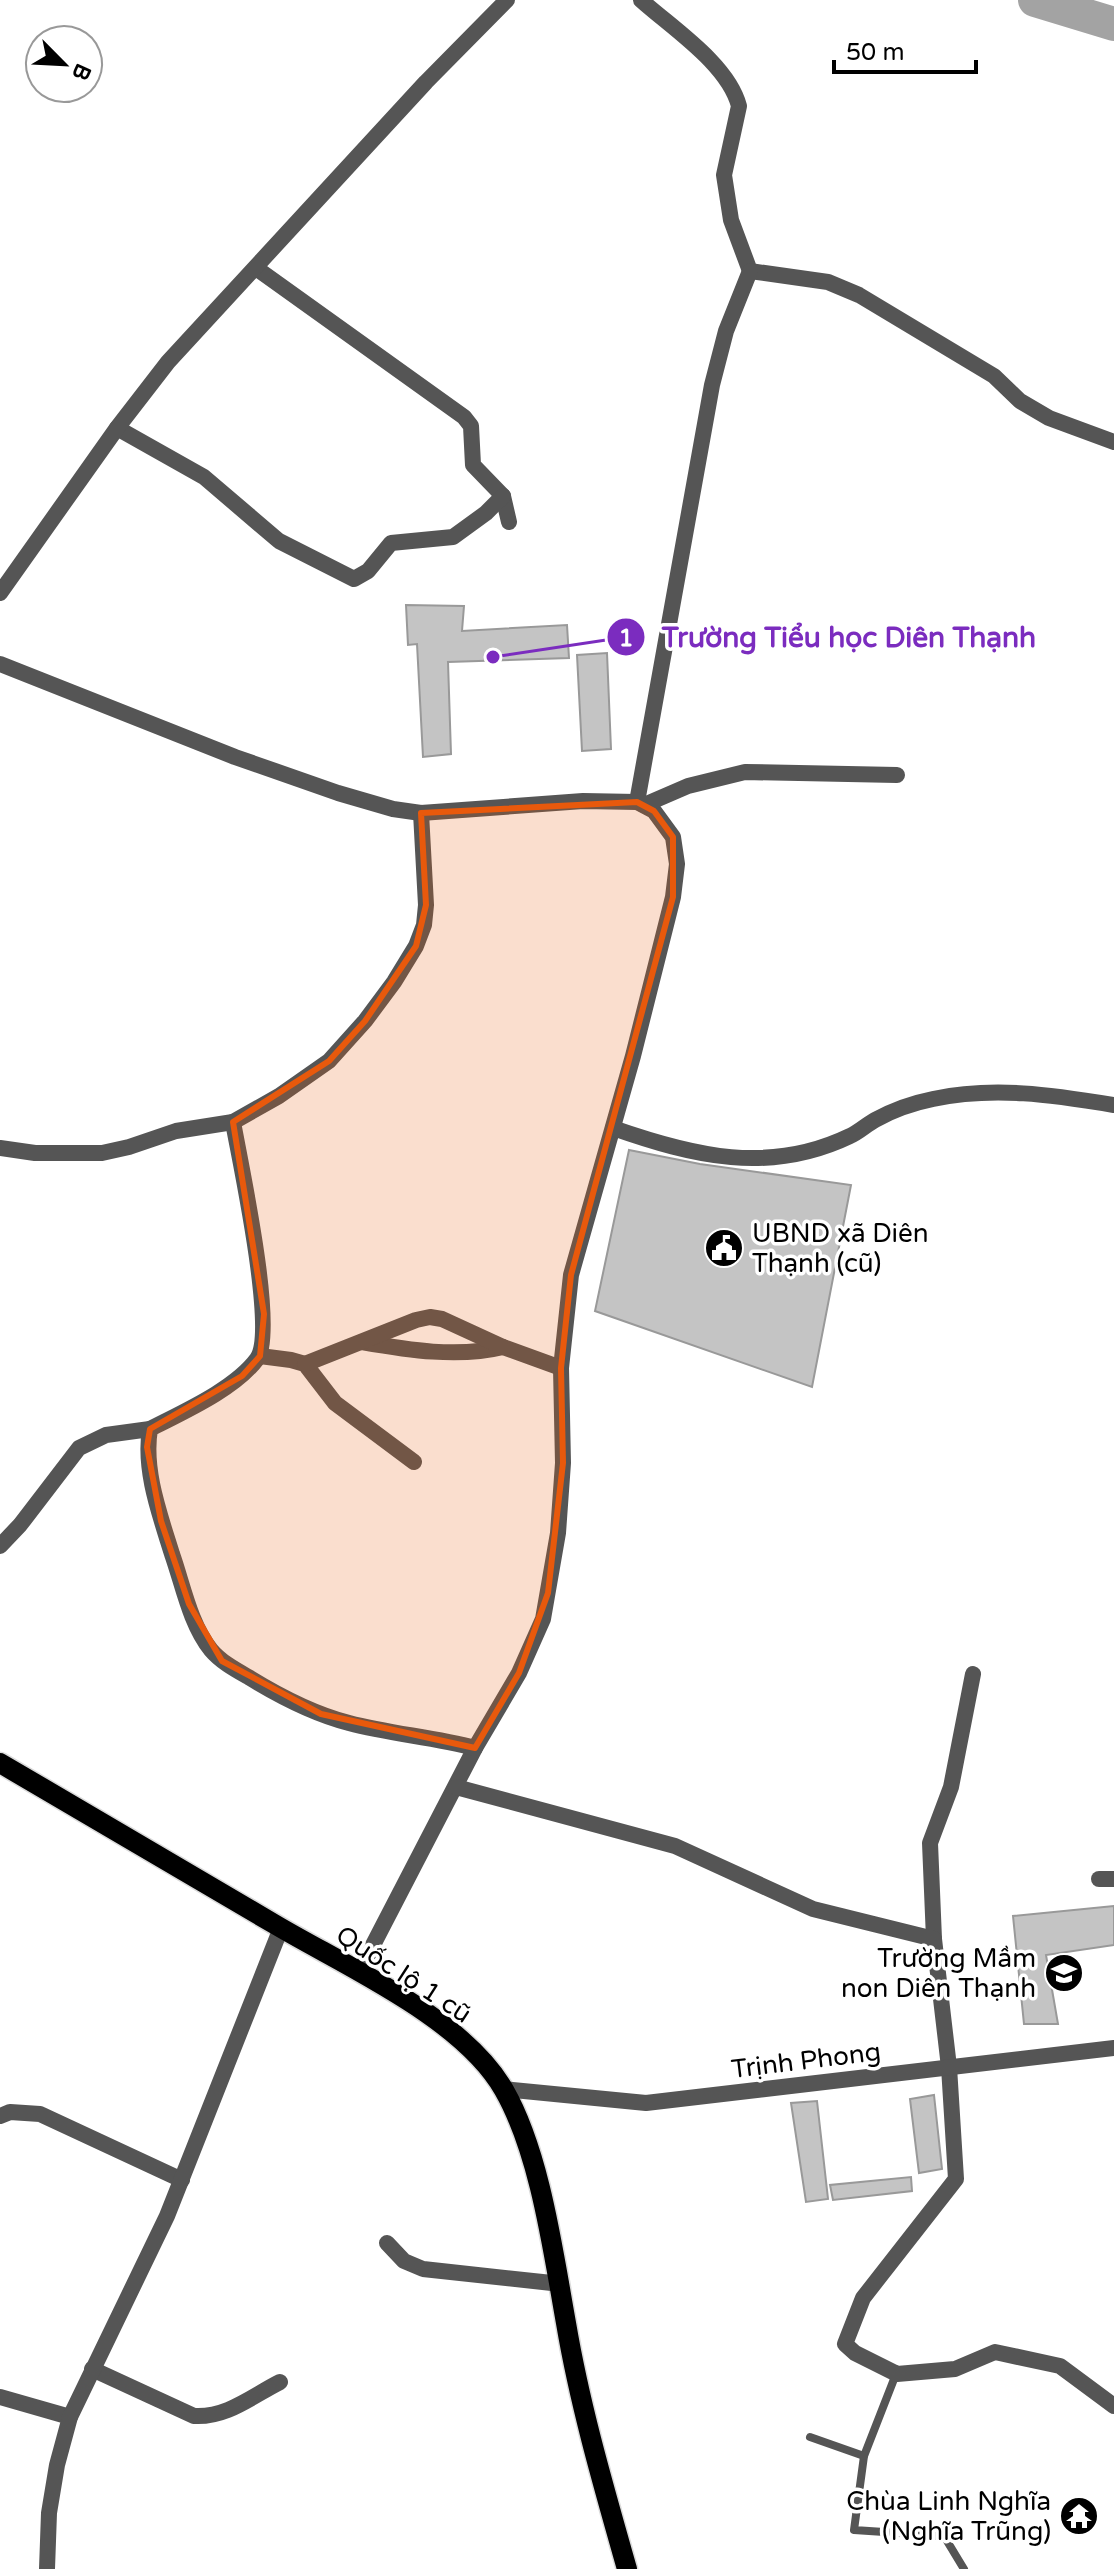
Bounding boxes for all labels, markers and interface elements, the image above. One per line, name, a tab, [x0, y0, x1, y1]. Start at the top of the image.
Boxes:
north arrow	[24, 24, 104, 104]
scale bar	[834, 24, 976, 74]
text: 50 m	[846, 38, 904, 67]
text: B	[66, 59, 96, 84]
callout: Trường Tiểu học Diên Thạnh	[606, 611, 1052, 663]
text: Trường Tiểu học Diên Thạnh	[661, 621, 1036, 655]
text: 1	[618, 624, 634, 653]
place label: UBND xã Diên Thạnh (cũ)	[752, 1218, 929, 1279]
public building icon: UBND xã Diên Thạnh (cũ)	[703, 1227, 745, 1269]
street label: Quốc lộ 1 cũ	[330, 1919, 477, 2030]
place label: Trường Mầm non Diên Thạnh	[841, 1943, 1036, 2004]
school or university icon: Trường Mầm non Diên Thạnh	[1043, 1952, 1085, 1994]
street label: Trịnh Phong	[730, 2036, 883, 2085]
place label: Chùa Linh Nghĩa (Nghĩa Trũng)	[846, 2486, 1051, 2547]
temple icon: Chùa Linh Nghĩa (Nghĩa Trũng)	[1058, 2495, 1100, 2537]

